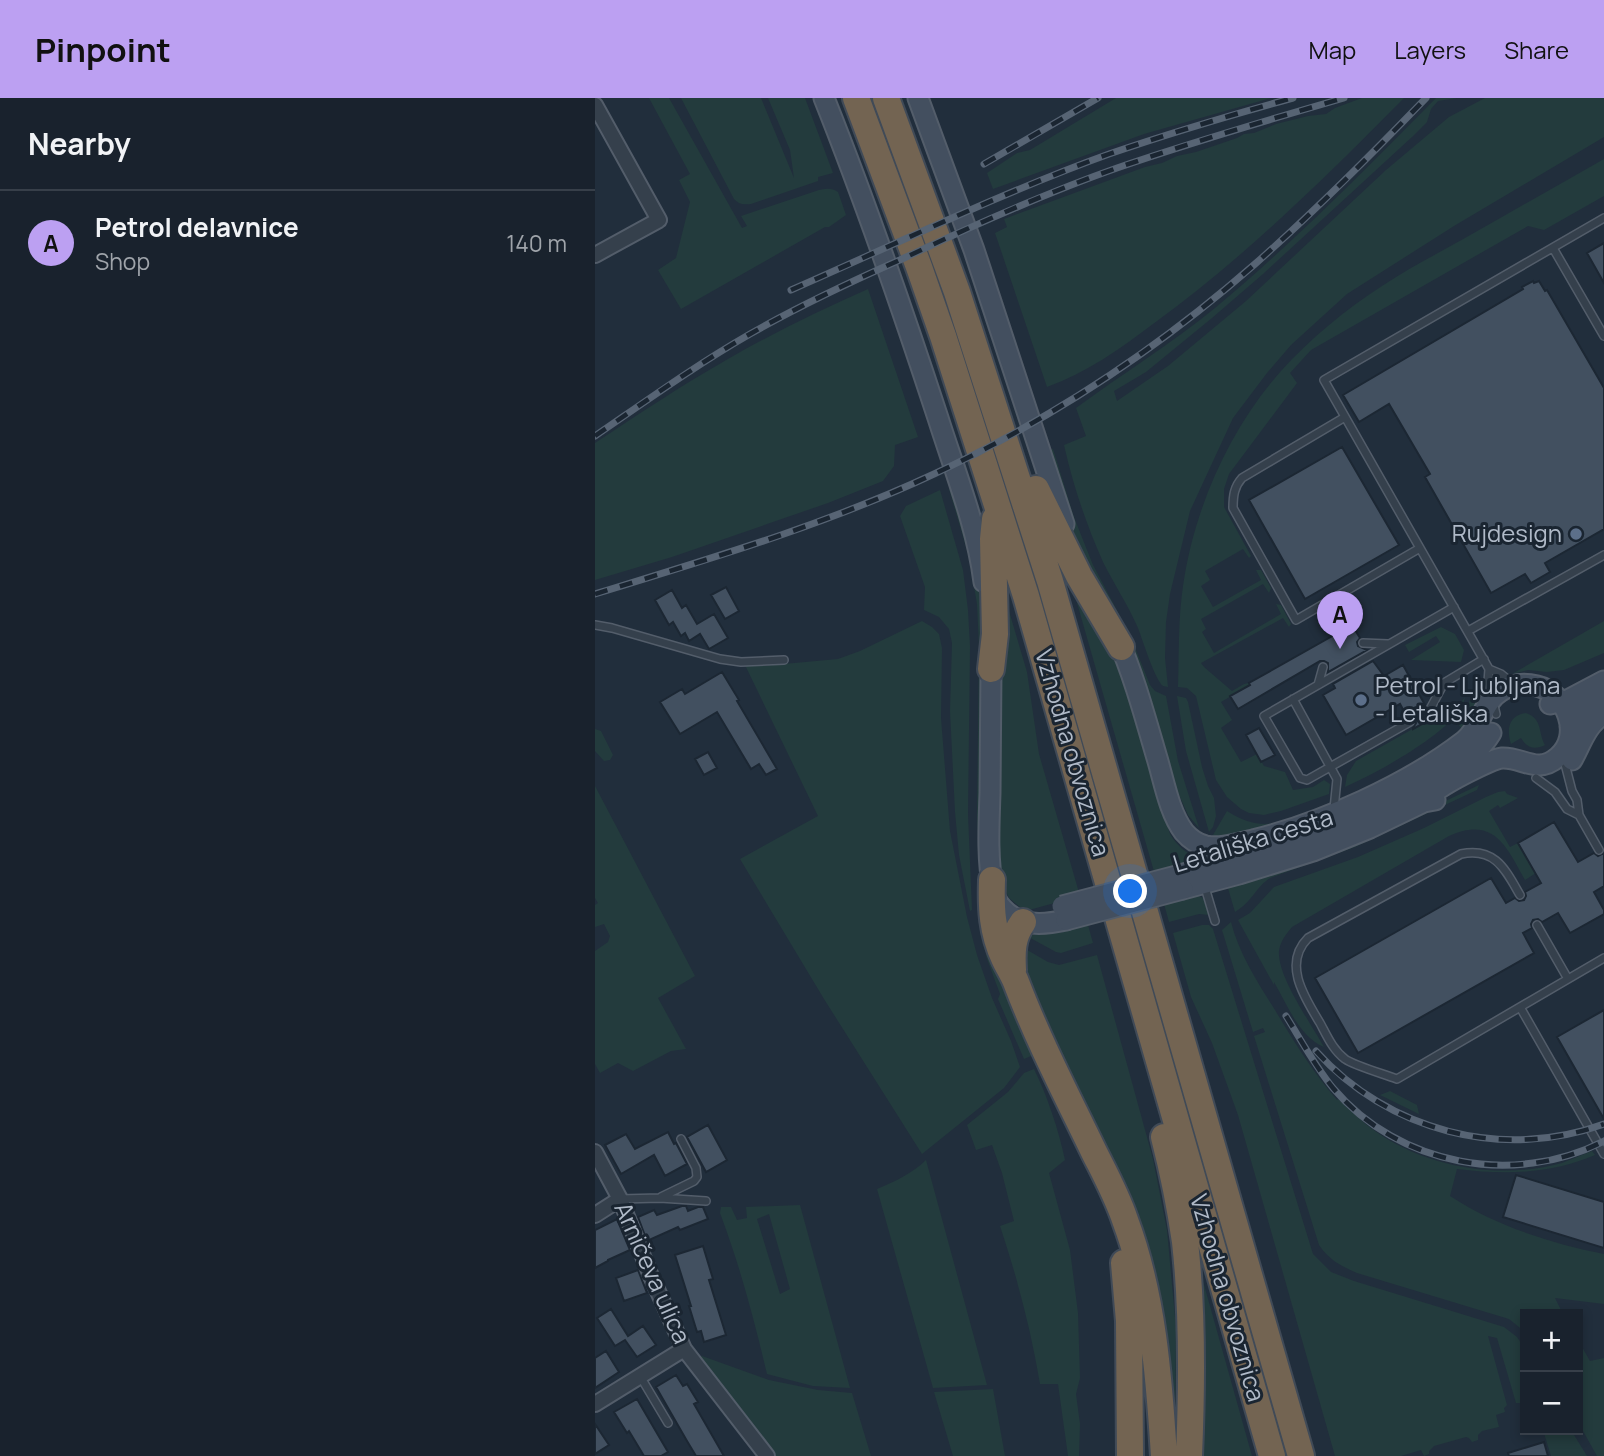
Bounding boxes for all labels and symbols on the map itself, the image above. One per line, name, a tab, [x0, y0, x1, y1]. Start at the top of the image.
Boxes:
place label: Rujdesign	[1452, 516, 1562, 549]
marker: Rujdesign	[1568, 526, 1584, 542]
pin: A	[1317, 591, 1363, 649]
street label: Vzhodna obvoznica	[1028, 645, 1119, 860]
place label: Petrol - Ljubljana - Letališka	[1375, 668, 1560, 729]
marker: Petrol - Ljubljana - Letališka	[1353, 692, 1369, 708]
street label: Letališka cesta	[1169, 800, 1337, 880]
your location	[1113, 874, 1147, 908]
street label: Vzhodna obvoznica	[1183, 1190, 1274, 1405]
street label: Arničeva ulica	[607, 1196, 699, 1348]

